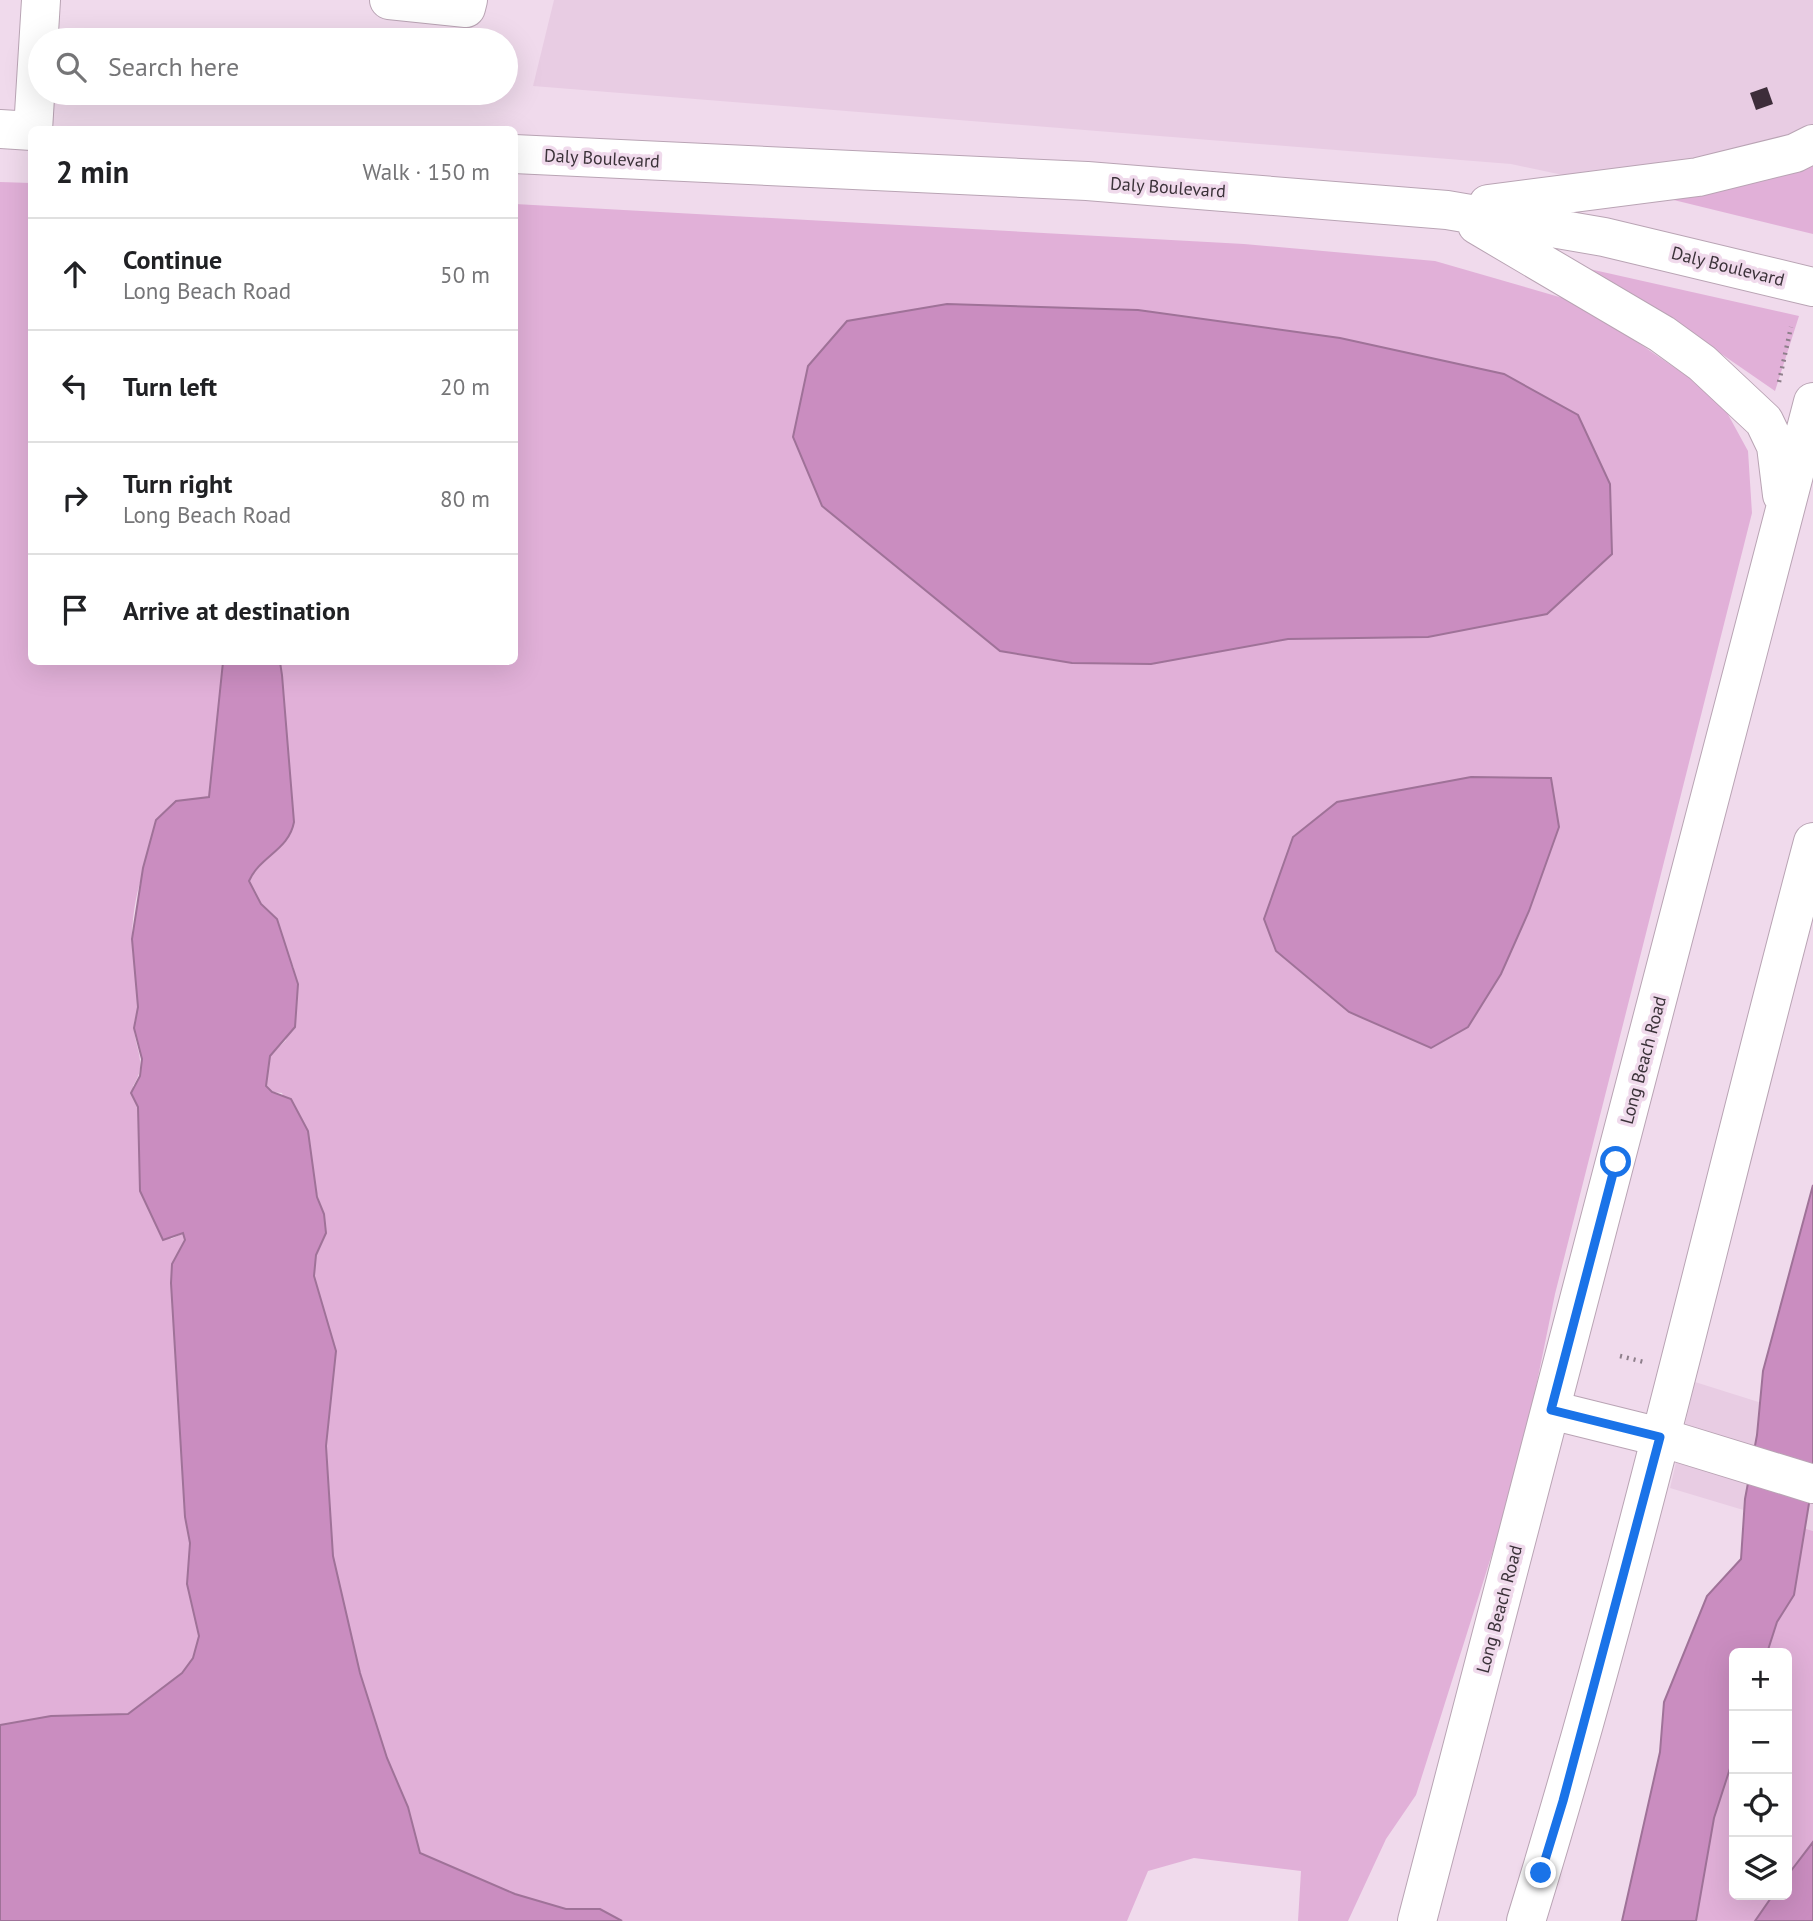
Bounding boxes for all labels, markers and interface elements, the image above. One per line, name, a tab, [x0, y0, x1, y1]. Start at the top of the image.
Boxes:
search box	[28, 28, 518, 105]
icon: search	[52, 48, 90, 86]
text: Search here	[108, 50, 239, 83]
street label: Daly Boulevard	[544, 143, 660, 173]
text: 2 min	[56, 152, 129, 191]
text: Walk · 150 m	[363, 157, 490, 186]
street label: Daly Boulevard	[1109, 171, 1227, 203]
street label: Daly Boulevard	[1669, 241, 1787, 291]
text: Continue	[123, 243, 222, 276]
icon: ahead	[56, 255, 94, 293]
text: 50 m	[440, 260, 490, 289]
text: Long Beach Road	[123, 276, 291, 305]
icon: left	[56, 367, 94, 405]
text: Turn left	[123, 370, 217, 403]
text: 20 m	[440, 372, 490, 401]
text: Turn right	[123, 467, 232, 500]
icon: right	[56, 479, 94, 517]
text: 80 m	[440, 484, 490, 513]
text: Long Beach Road	[123, 500, 291, 529]
icon: arrive	[56, 591, 94, 629]
text: Arrive at destination	[123, 594, 350, 627]
street label: Long Beach Road	[1615, 993, 1671, 1127]
route start	[1600, 1146, 1631, 1177]
street label: Long Beach Road	[1471, 1542, 1527, 1676]
map controls	[1729, 1648, 1792, 1900]
button: +	[1729, 1648, 1792, 1711]
button: −	[1729, 1711, 1792, 1774]
button: locate	[1729, 1774, 1792, 1837]
button: layers	[1729, 1837, 1792, 1900]
route end	[1525, 1857, 1556, 1888]

